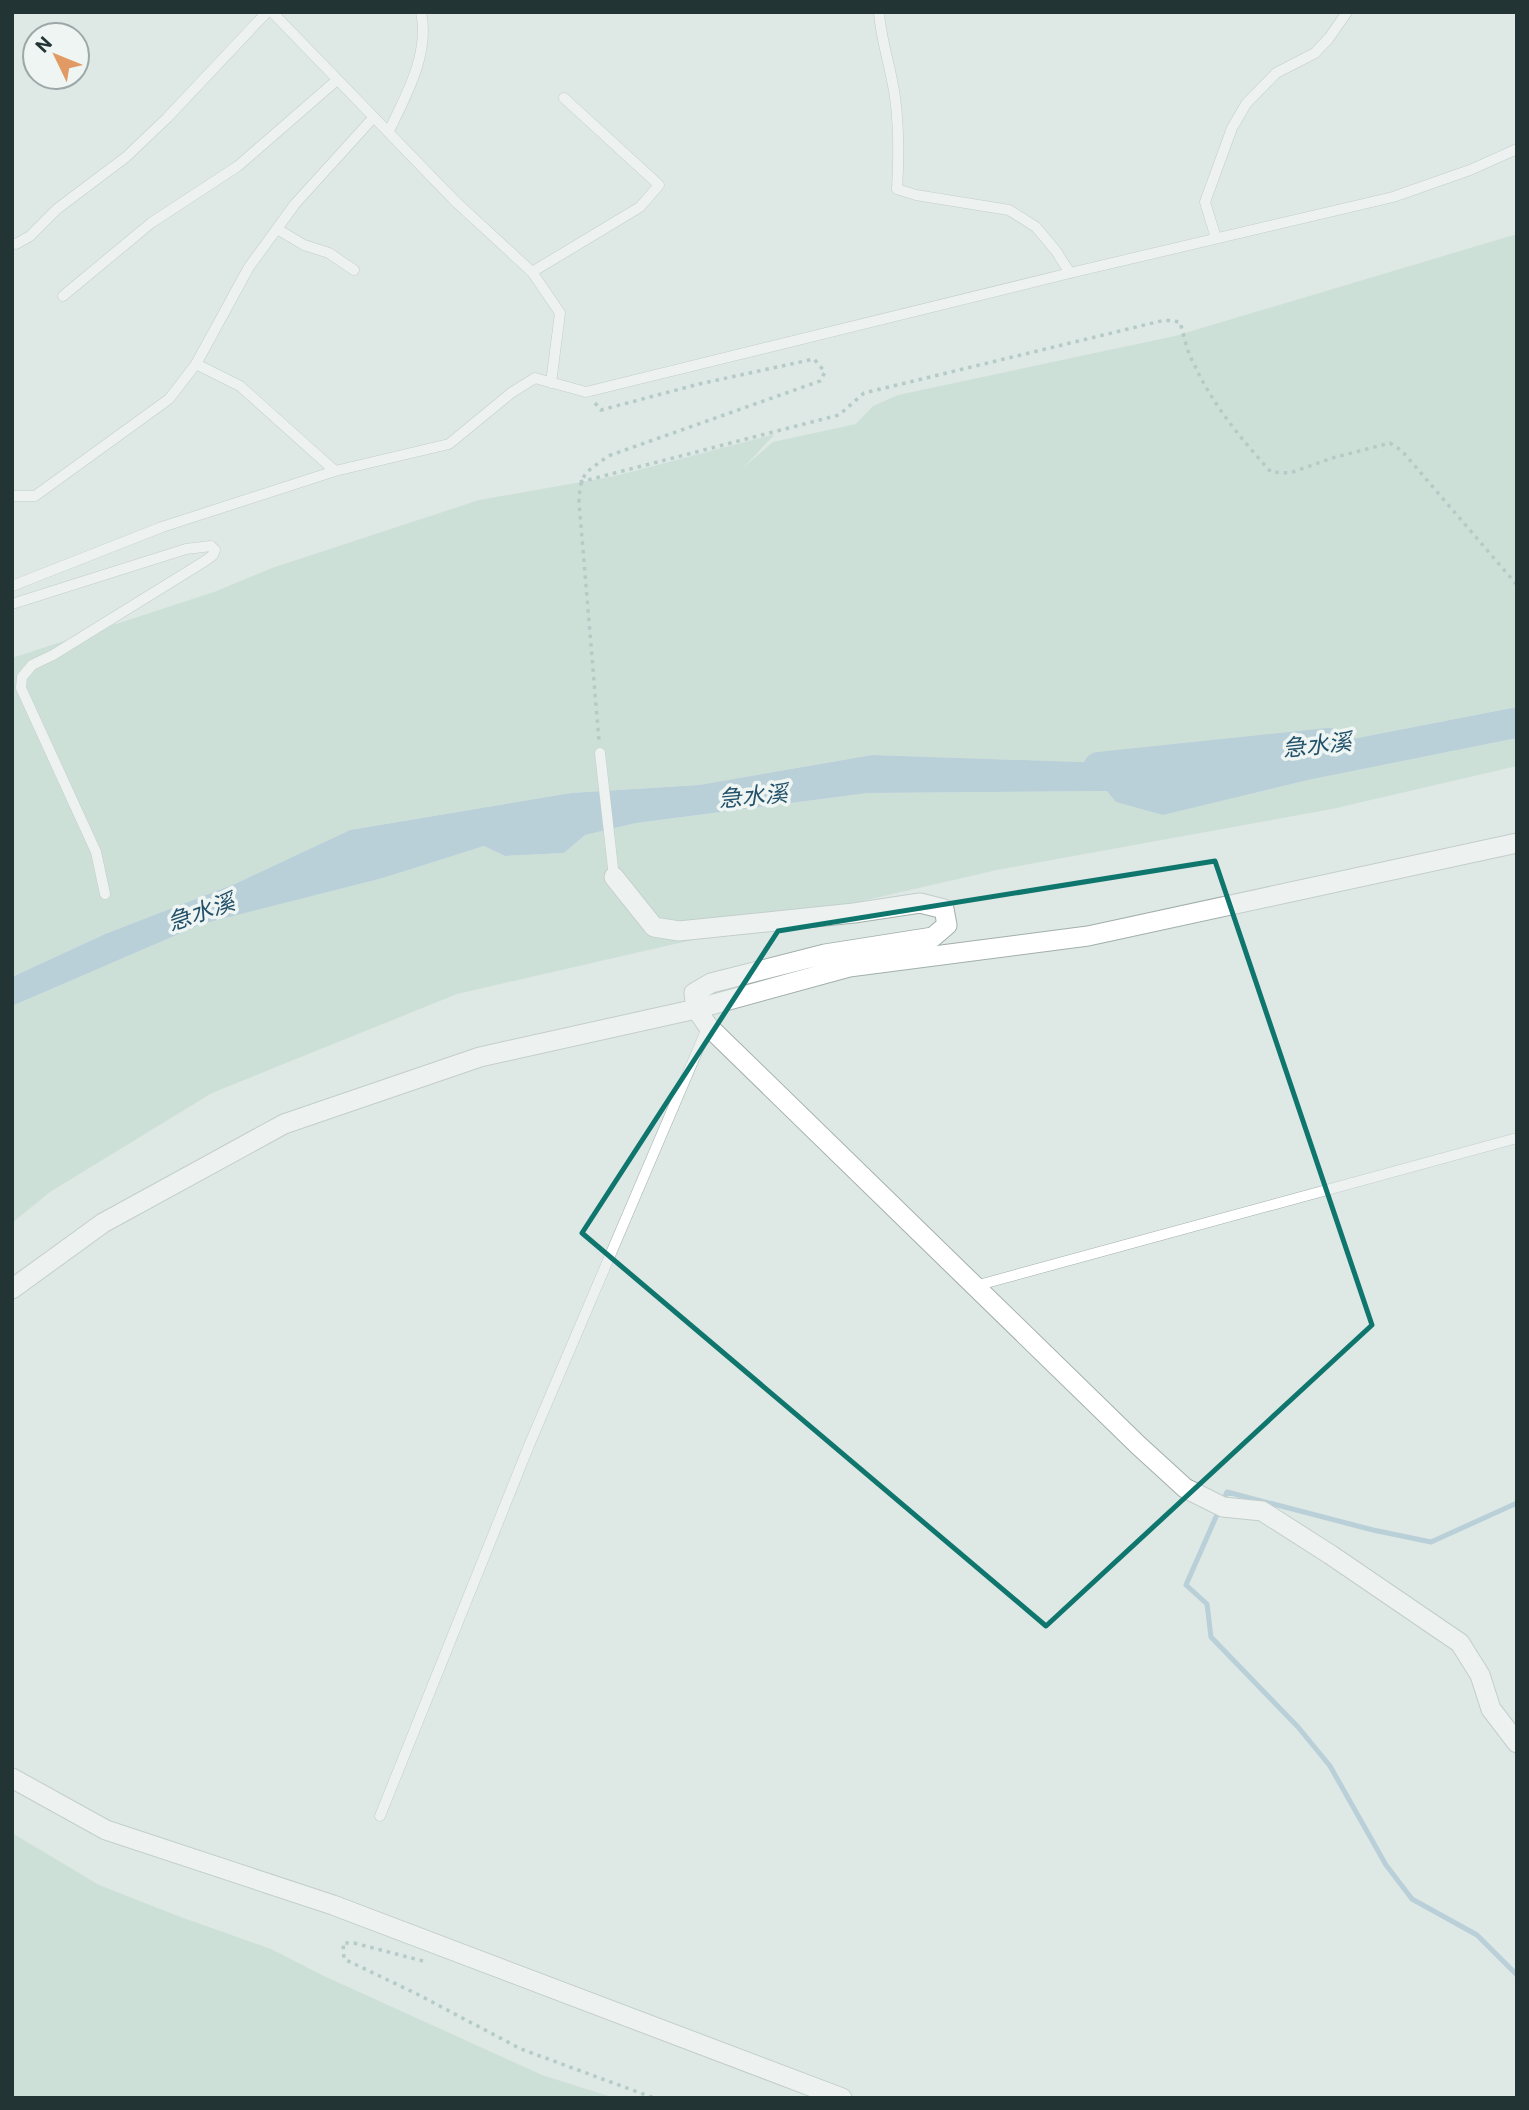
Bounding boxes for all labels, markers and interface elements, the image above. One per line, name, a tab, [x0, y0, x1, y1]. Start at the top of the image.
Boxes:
north arrow	[21, 21, 91, 91]
text: N	[31, 32, 57, 57]
water label: 急水溪	[1281, 728, 1356, 763]
water label: 急水溪	[717, 780, 792, 813]
water label: 急水溪	[164, 887, 241, 936]

